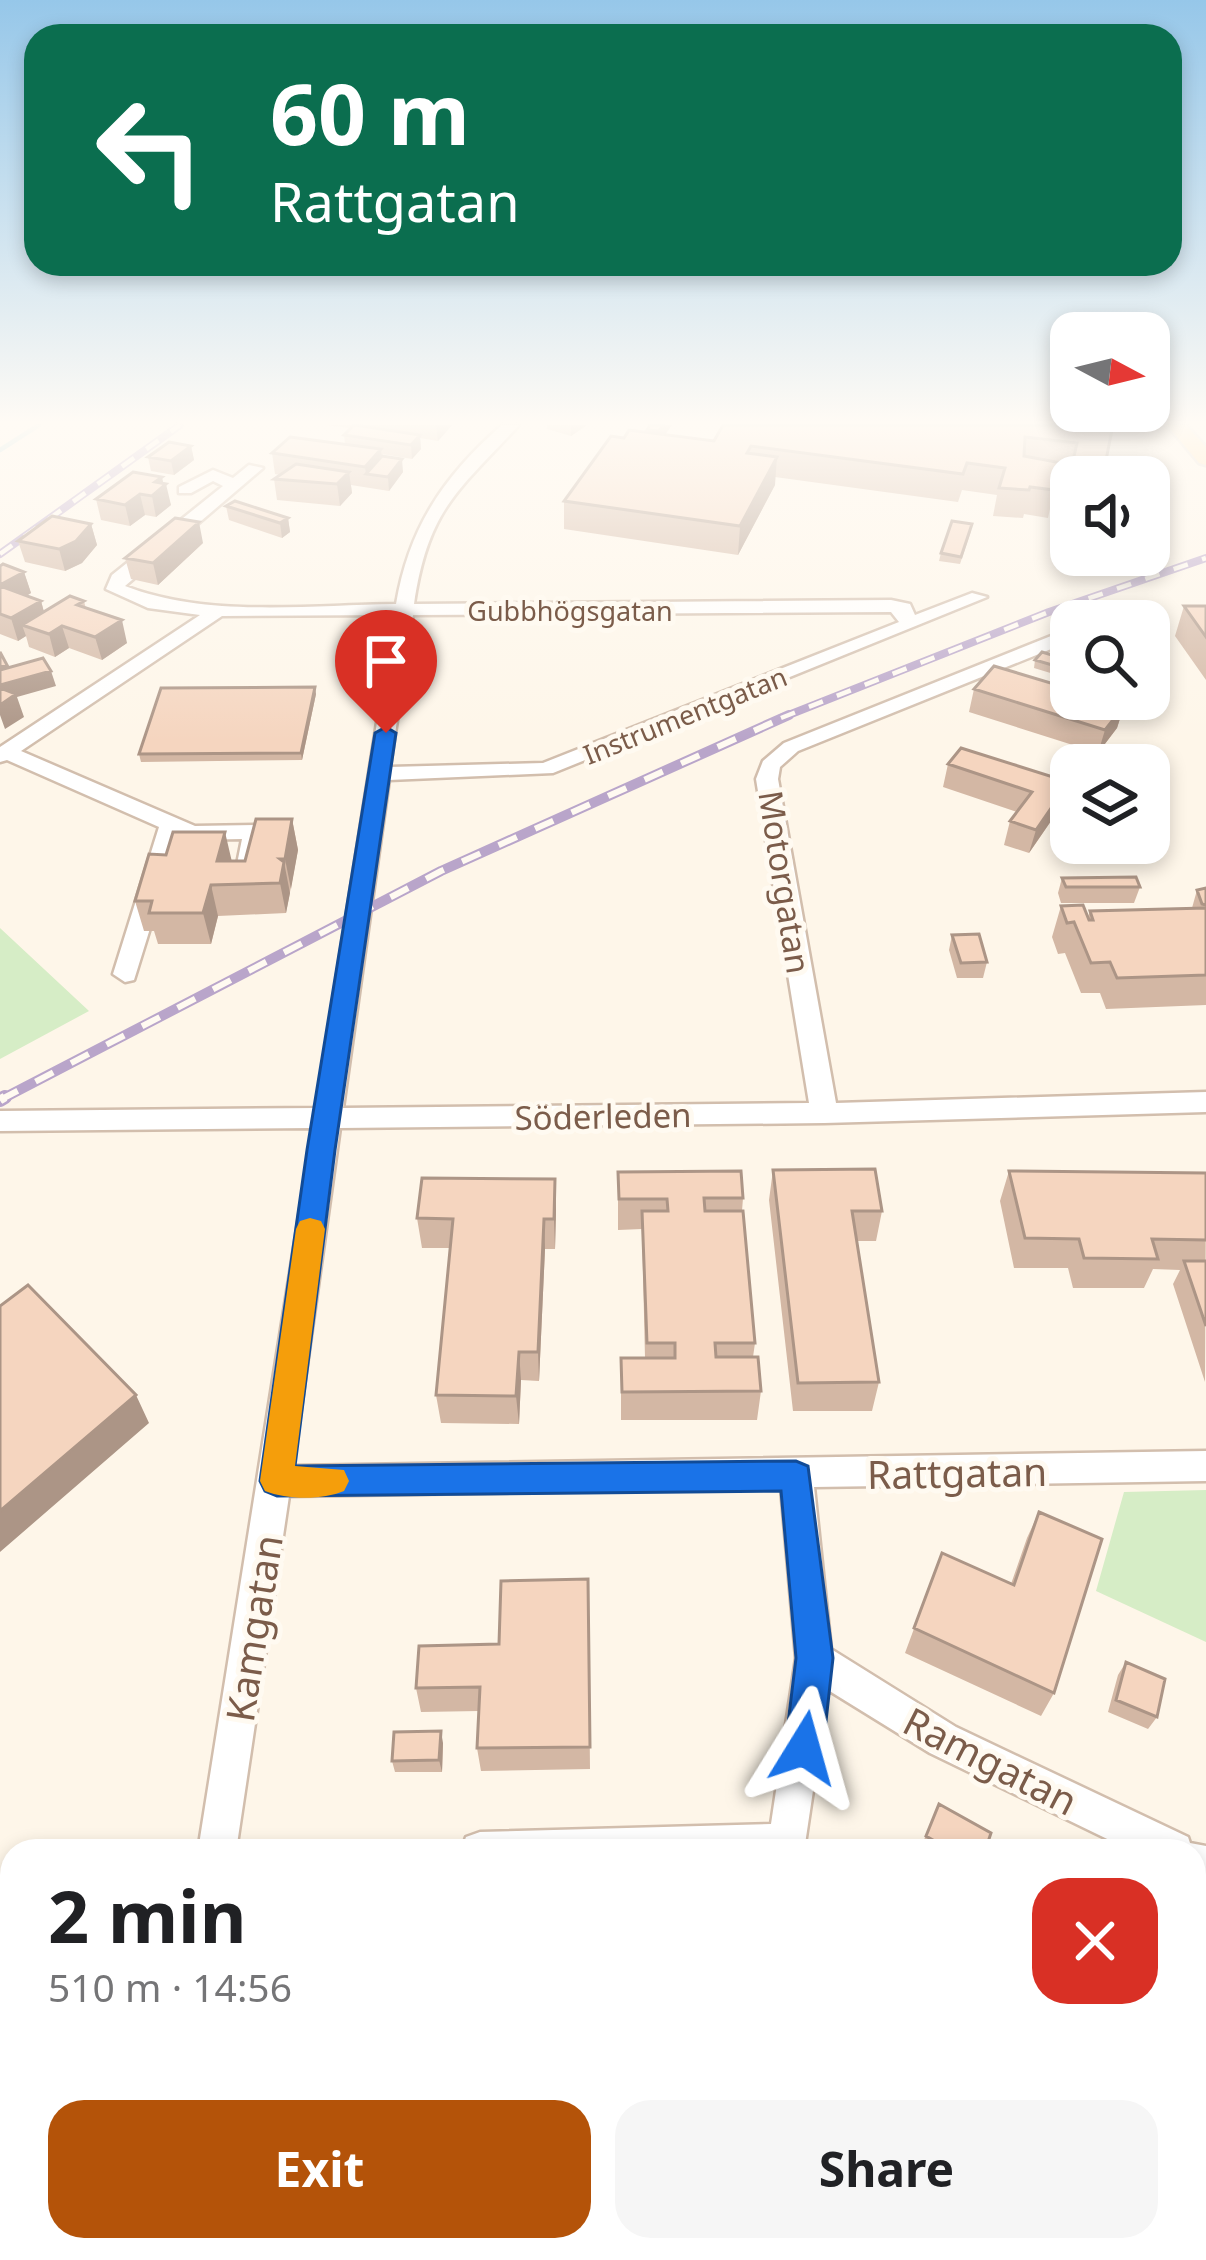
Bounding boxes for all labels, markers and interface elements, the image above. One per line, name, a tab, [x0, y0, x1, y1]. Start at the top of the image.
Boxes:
text: 60 m	[270, 55, 470, 170]
icon: left	[72, 72, 228, 228]
text: Rattgatan	[270, 164, 520, 238]
north arrow	[1050, 312, 1170, 432]
map controls	[1050, 312, 1170, 864]
button: sound	[1050, 456, 1170, 576]
street label: Gubbhögsgatan	[467, 592, 673, 629]
button: search	[1050, 600, 1170, 720]
pin	[335, 610, 437, 733]
icon: arrive	[353, 628, 419, 694]
street label: Instrumentgatan	[578, 657, 792, 773]
button: layers	[1050, 744, 1170, 864]
street label: Motorgatan	[748, 787, 822, 977]
street label: Söderleden	[514, 1092, 692, 1140]
street label: Rattgatan	[866, 1444, 1048, 1500]
street label: Kamgatan	[212, 1531, 294, 1725]
position arrow	[741, 1685, 867, 1811]
street label: Ramgatan	[895, 1694, 1087, 1826]
text: 2 min	[48, 1866, 246, 1964]
button: close	[1032, 1878, 1158, 2004]
text: 510 m · 14:56	[48, 1960, 292, 2013]
button: Exit	[48, 2100, 591, 2238]
button: Share	[615, 2100, 1158, 2238]

